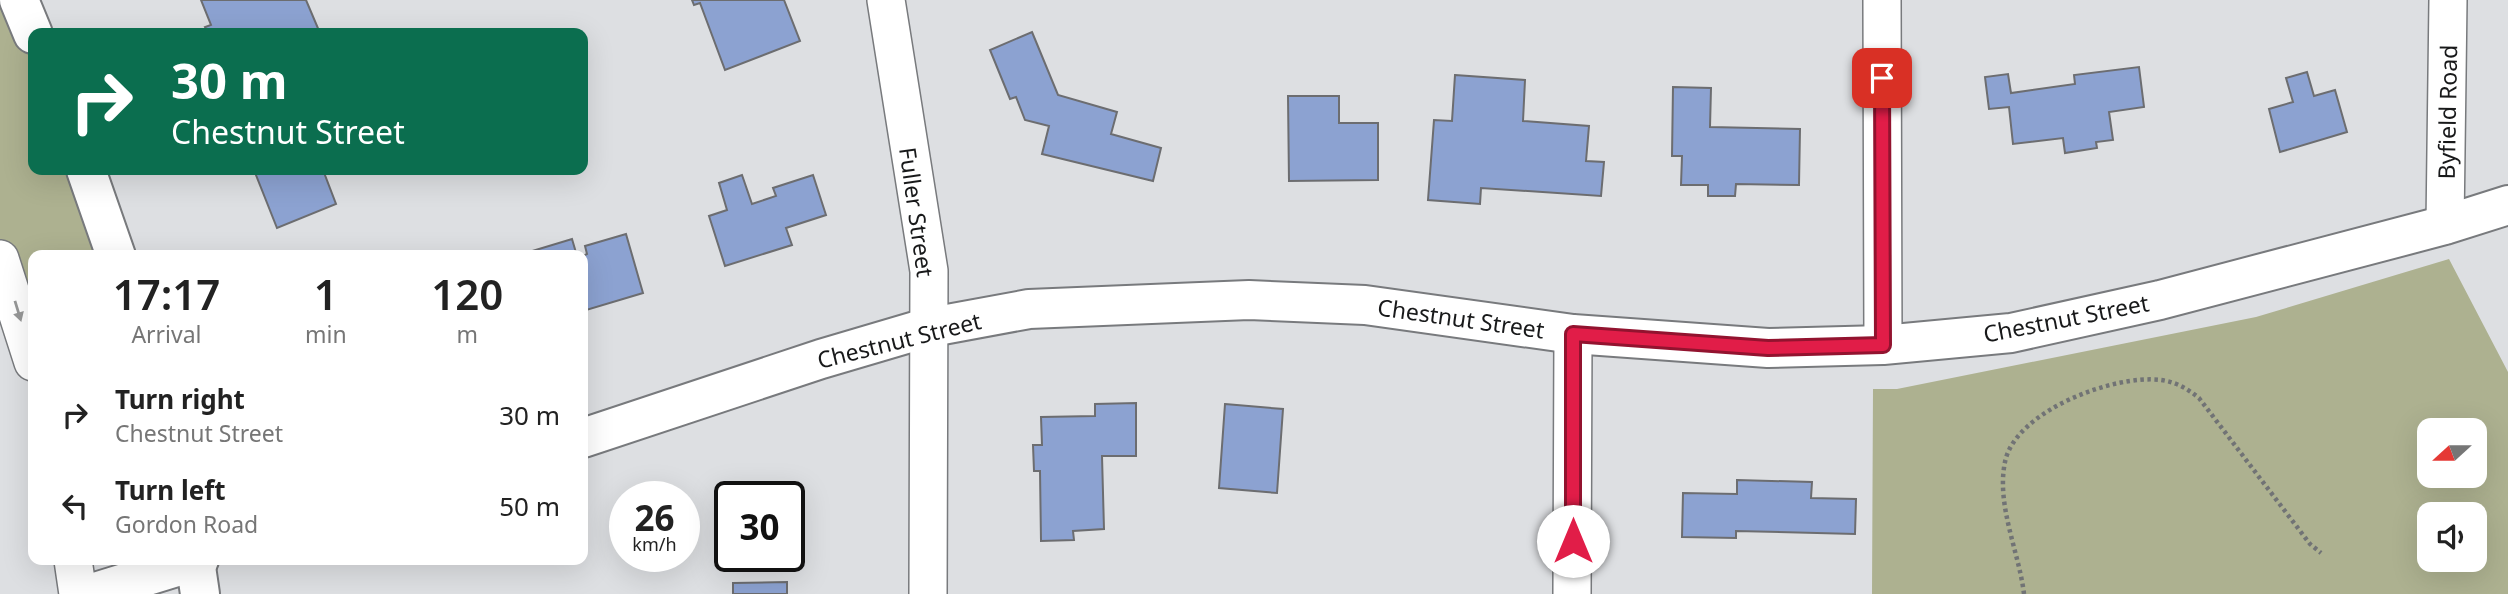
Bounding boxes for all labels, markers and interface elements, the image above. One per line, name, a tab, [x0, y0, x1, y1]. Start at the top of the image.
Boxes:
street label: Byfield Road	[2430, 44, 2464, 180]
text: 30 m	[171, 47, 288, 113]
pin	[1852, 48, 1912, 108]
icon: right	[56, 56, 147, 147]
icon: arrive	[1863, 59, 1901, 97]
text: Chestnut Street	[171, 110, 405, 153]
street label: Fuller Street	[892, 145, 942, 279]
text: 17:17	[113, 265, 220, 322]
text: 1	[314, 265, 338, 322]
text: 120	[431, 265, 503, 322]
street label: Chestnut Street	[1980, 286, 2152, 350]
street label: Chestnut Street	[1376, 290, 1546, 346]
one-way arrow	[13, 300, 23, 321]
street label: Chestnut Street	[814, 304, 984, 376]
text: Arrival	[131, 318, 202, 350]
text: min	[305, 318, 347, 350]
text: m	[457, 318, 478, 350]
text: Turn right	[115, 381, 245, 417]
icon: right	[56, 396, 94, 434]
text: 30 m	[499, 397, 560, 433]
text: Chestnut Street	[115, 417, 283, 449]
north arrow	[2417, 418, 2487, 488]
map controls	[2417, 418, 2487, 572]
text: Turn left	[115, 472, 226, 508]
speed limit sign: 30	[714, 481, 805, 572]
icon: left	[56, 487, 94, 525]
text: 50 m	[499, 488, 560, 524]
text: 26	[634, 494, 675, 541]
button: sound	[2417, 502, 2487, 572]
position arrow	[1536, 504, 1610, 578]
text: Gordon Road	[115, 508, 258, 540]
text: km/h	[632, 532, 677, 556]

